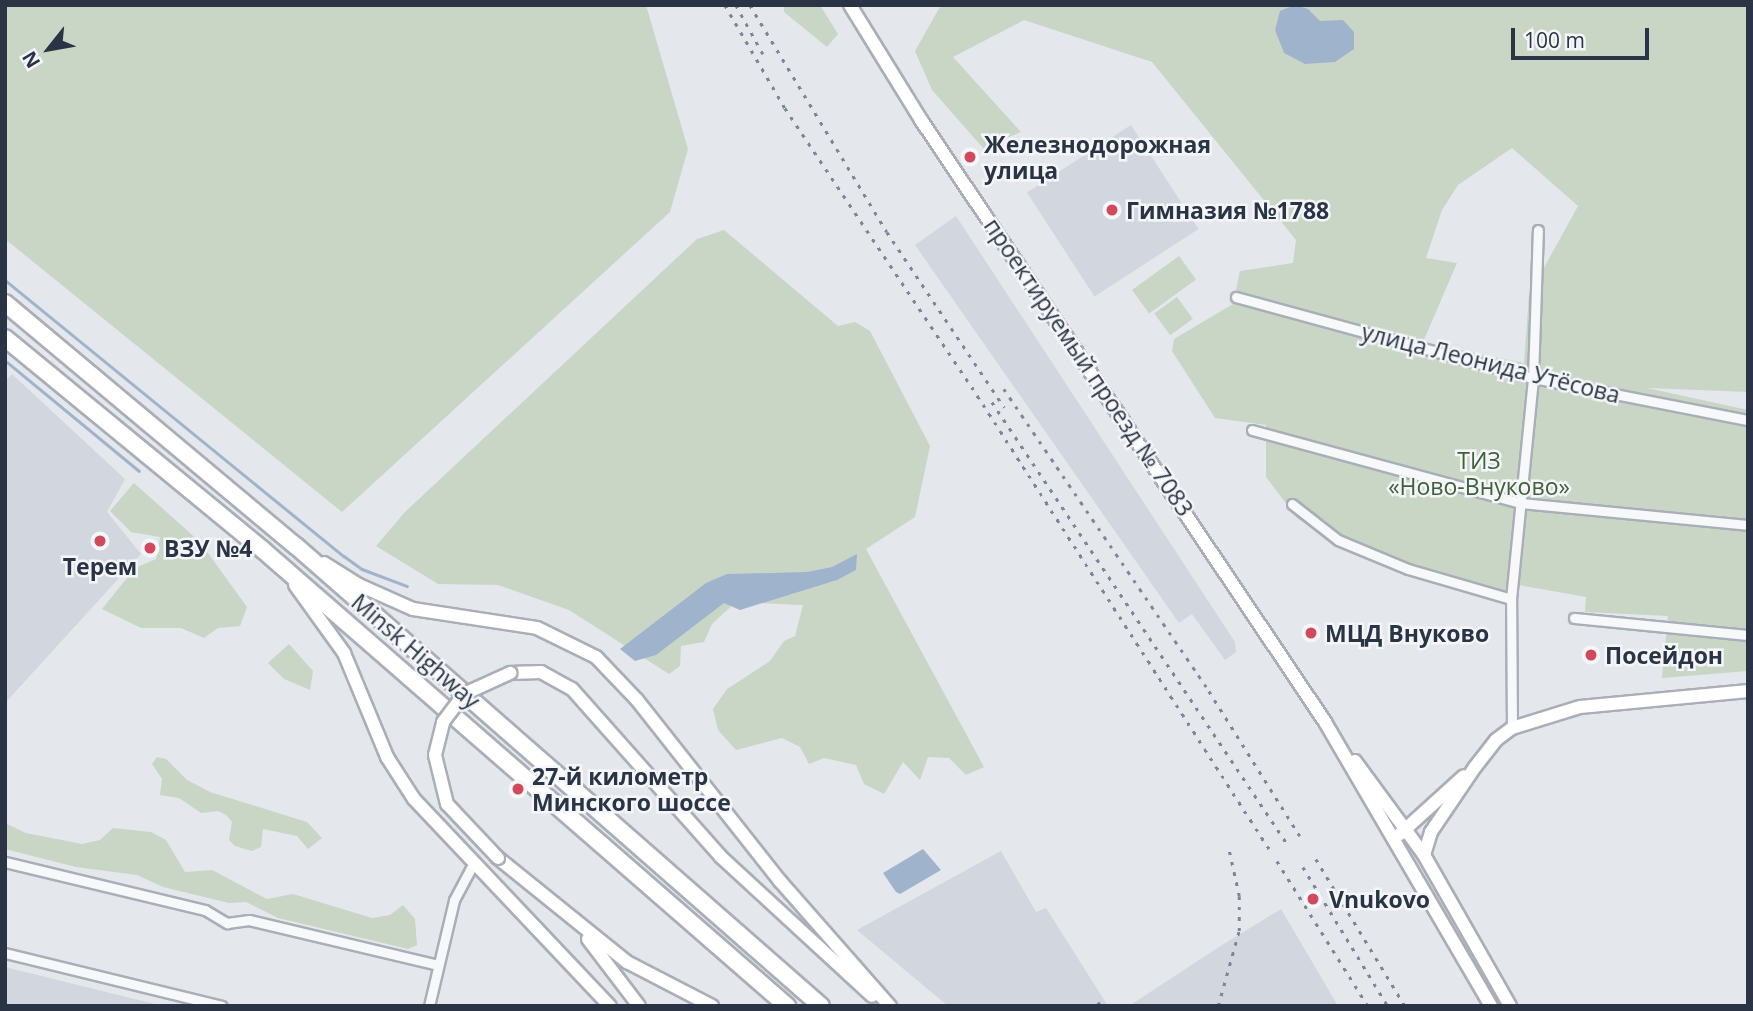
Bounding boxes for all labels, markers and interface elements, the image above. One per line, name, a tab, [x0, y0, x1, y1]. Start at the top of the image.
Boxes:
north arrow	[14, 14, 84, 84]
scale bar	[1515, 14, 1653, 58]
text: 100 m	[1524, 26, 1585, 54]
text: N	[16, 47, 46, 73]
place label: Железнодорожная улица	[984, 130, 1211, 184]
marker: Железнодорожная улица	[962, 149, 978, 165]
place label: Гимназия №1788	[1126, 196, 1329, 224]
marker: Гимназия №1788	[1104, 202, 1120, 218]
street label: проектируемый проезд № 7083	[979, 213, 1199, 521]
street label: улица Леонида Утёсова	[1359, 318, 1623, 408]
park label: ТИЗ «Ново-Внуково»	[1388, 446, 1570, 500]
marker: Терем	[92, 533, 108, 549]
place label: ВЗУ №4	[164, 534, 252, 562]
marker: ВЗУ №4	[142, 540, 158, 556]
place label: Терем	[63, 552, 137, 580]
street label: Minsk Highway	[346, 588, 486, 714]
place label: МЦД Внуково	[1325, 619, 1489, 647]
marker: МЦД Внуково	[1303, 625, 1319, 641]
place label: Посейдон	[1605, 641, 1723, 669]
marker: Посейдон	[1583, 647, 1599, 663]
place label: 27-й километр Минского шоссе	[532, 762, 731, 816]
marker: 27-й километр Минского шоссе	[510, 781, 526, 797]
place label: Vnukovo	[1329, 885, 1430, 913]
marker: Vnukovo	[1303, 889, 1323, 909]

